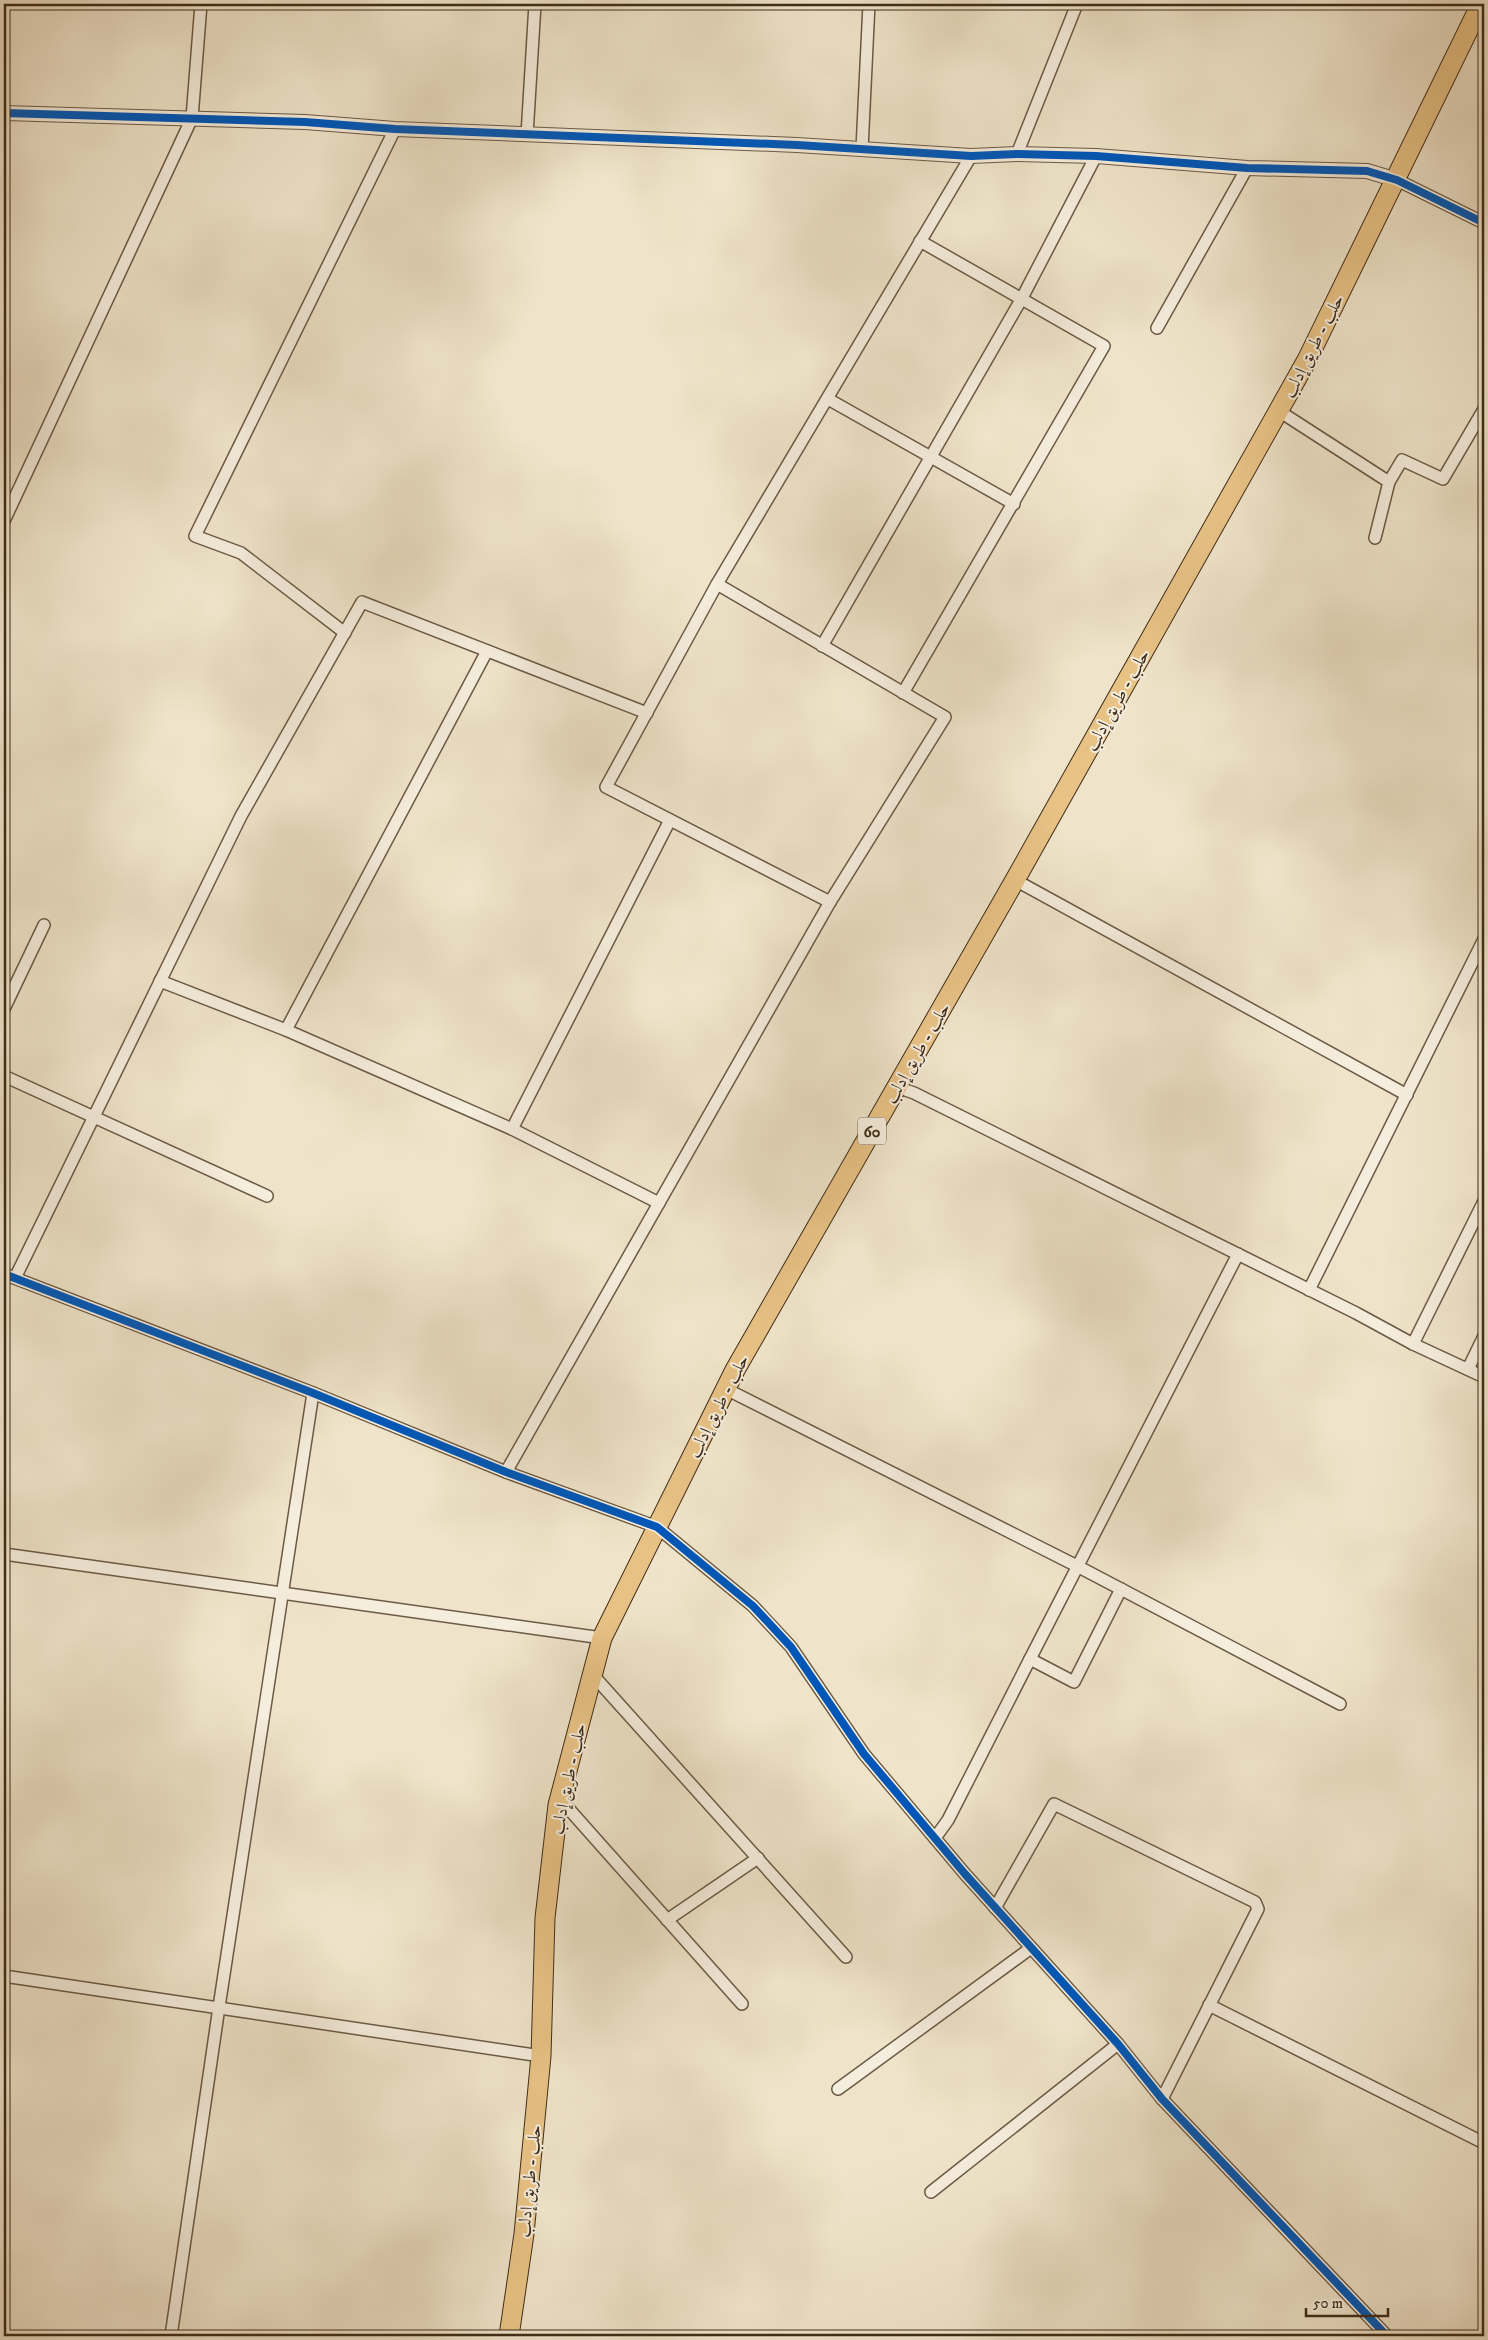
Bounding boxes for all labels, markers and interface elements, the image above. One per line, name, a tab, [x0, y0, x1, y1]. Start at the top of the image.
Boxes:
street label: حلب - طريق إدلب	[1278, 291, 1349, 402]
street label: حلب - طريق إدلب	[1081, 646, 1155, 755]
street label: حلب - طريق إدلب	[880, 999, 956, 1108]
road number: 60	[858, 1118, 886, 1144]
street label: حلب - طريق إدلب	[683, 1351, 754, 1462]
street label: حلب - طريق إدلب	[546, 1722, 592, 1837]
street label: حلب - طريق إدلب	[513, 2124, 547, 2239]
scale bar	[1306, 2285, 1388, 2317]
text: 50 m	[1313, 2294, 1343, 2313]

